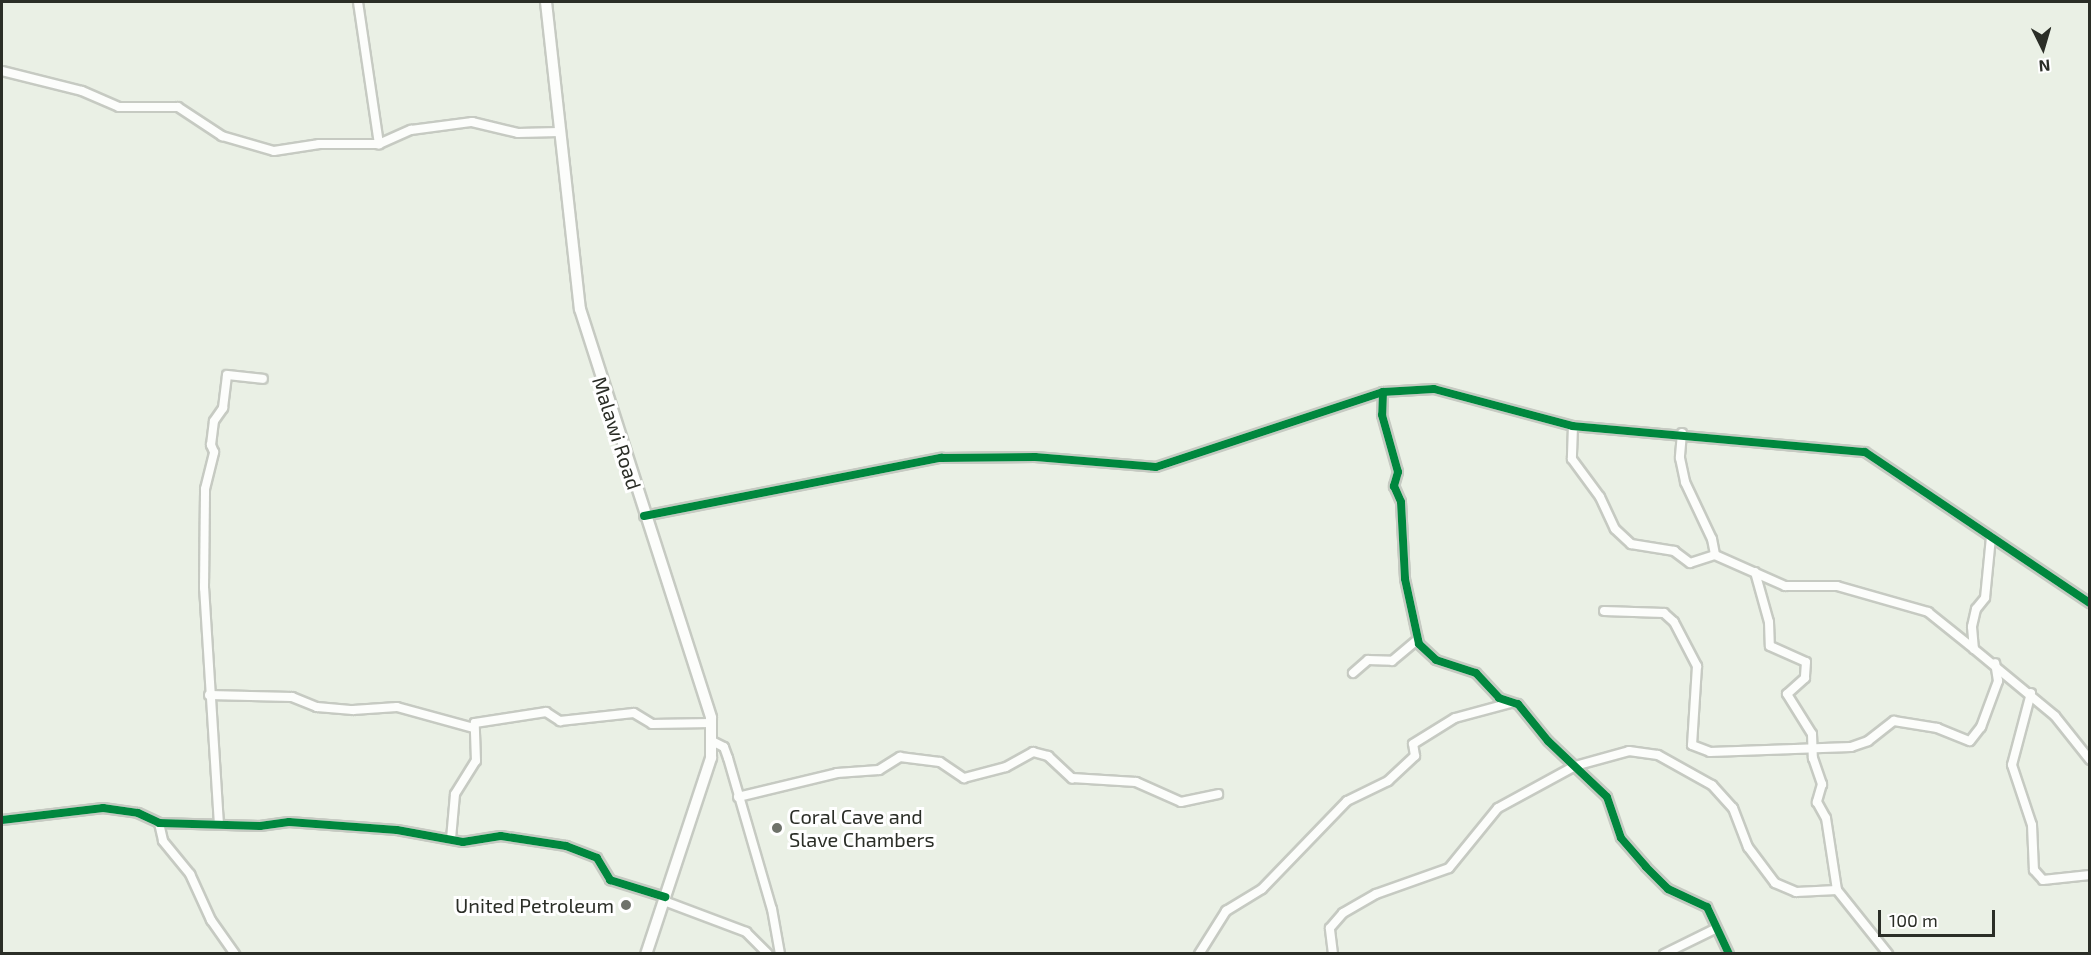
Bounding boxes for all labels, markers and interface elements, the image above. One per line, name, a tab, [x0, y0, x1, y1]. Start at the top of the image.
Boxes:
north arrow	[2013, 18, 2073, 78]
text: N	[2038, 56, 2051, 76]
street label: Malawi Road	[587, 373, 647, 493]
place label: Coral Cave and Slave Chambers	[789, 804, 935, 851]
marker: Coral Cave and Slave Chambers	[770, 821, 784, 835]
place label: United Petroleum	[455, 893, 614, 917]
marker: United Petroleum	[619, 898, 633, 912]
scale bar	[1881, 898, 1998, 936]
text: 100 m	[1889, 909, 1938, 931]

